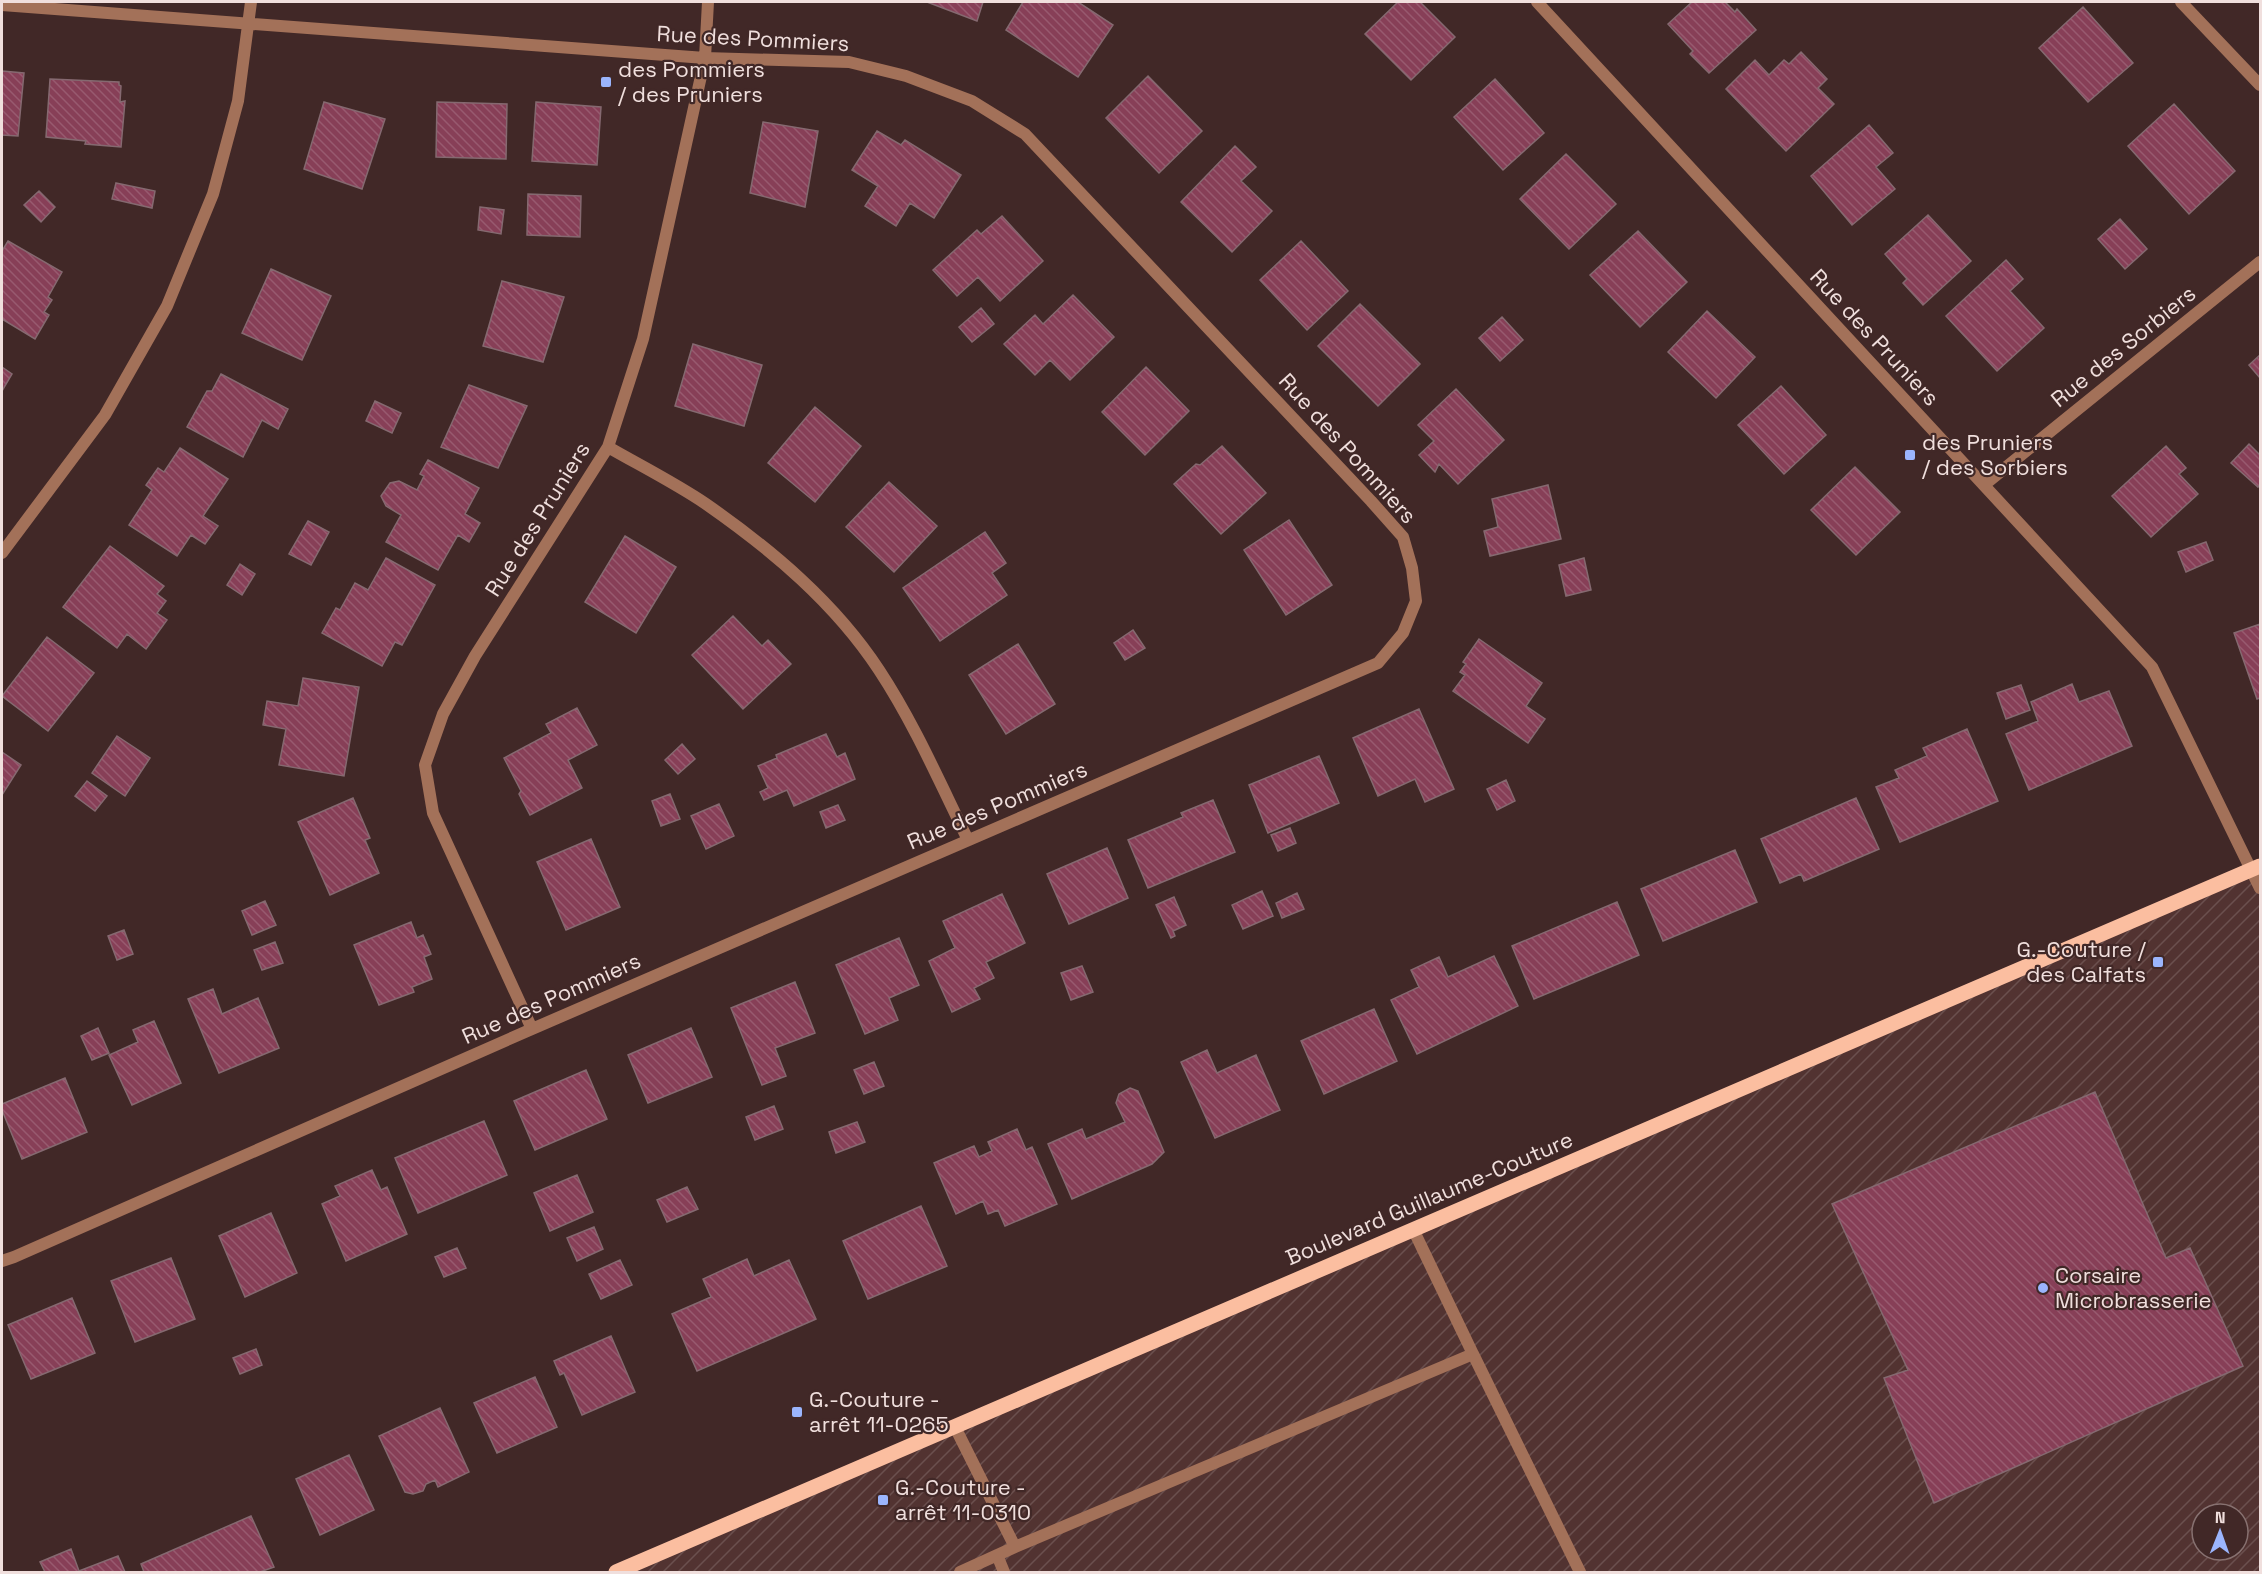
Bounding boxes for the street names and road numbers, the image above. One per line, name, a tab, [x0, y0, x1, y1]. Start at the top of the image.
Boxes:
street label: Rue des Pommiers	[656, 19, 850, 57]
street label: Rue des Pruniers	[1804, 263, 1946, 411]
street label: Rue des Sorbiers	[2045, 279, 2201, 413]
street label: Rue des Pommiers	[1273, 367, 1423, 529]
street label: Rue des Pruniers	[478, 437, 596, 601]
street label: Rue des Pommiers	[903, 754, 1091, 856]
street label: Rue des Pommiers	[457, 946, 645, 1050]
street label: Boulevard Guillaume-Couture	[1281, 1125, 1577, 1271]

